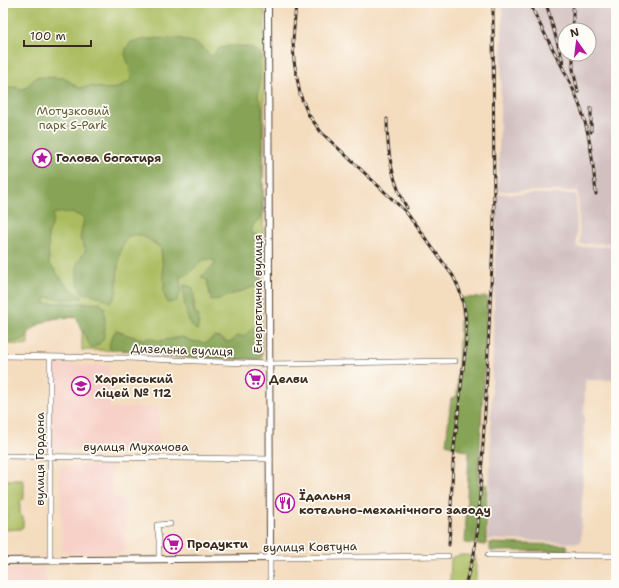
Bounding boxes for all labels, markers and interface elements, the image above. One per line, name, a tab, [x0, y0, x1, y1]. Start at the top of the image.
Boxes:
scale bar	[24, 22, 91, 48]
north arrow	[557, 22, 597, 62]
text: N	[569, 24, 581, 41]
text: 100 m	[30, 28, 66, 44]
park label: Мотузковий парк S-Park	[37, 103, 110, 133]
place icon: Голова богатиря	[31, 147, 53, 169]
place label: Голова богатиря	[56, 150, 161, 166]
street label: Енергетична вулиця	[250, 235, 266, 354]
street label: Дизельна вулиця	[131, 340, 233, 360]
supermarket icon: Делви	[244, 368, 266, 390]
place label: Харківський ліцей № 112	[95, 371, 174, 401]
place label: Делви	[269, 371, 309, 387]
school or university icon: Харківський ліцей № 112	[70, 375, 92, 397]
street label: вулиця Гордона	[32, 412, 48, 506]
street label: вулиця Мухачова	[83, 439, 189, 455]
place label: Їдальня котельно-механічного заводу	[299, 488, 491, 518]
restaurant icon: Їдальня котельно-механічного заводу	[274, 492, 296, 514]
supermarket icon: Продукти	[162, 533, 184, 555]
place label: Продукти	[187, 536, 249, 552]
street label: вулиця Ковтуна	[263, 538, 358, 556]

